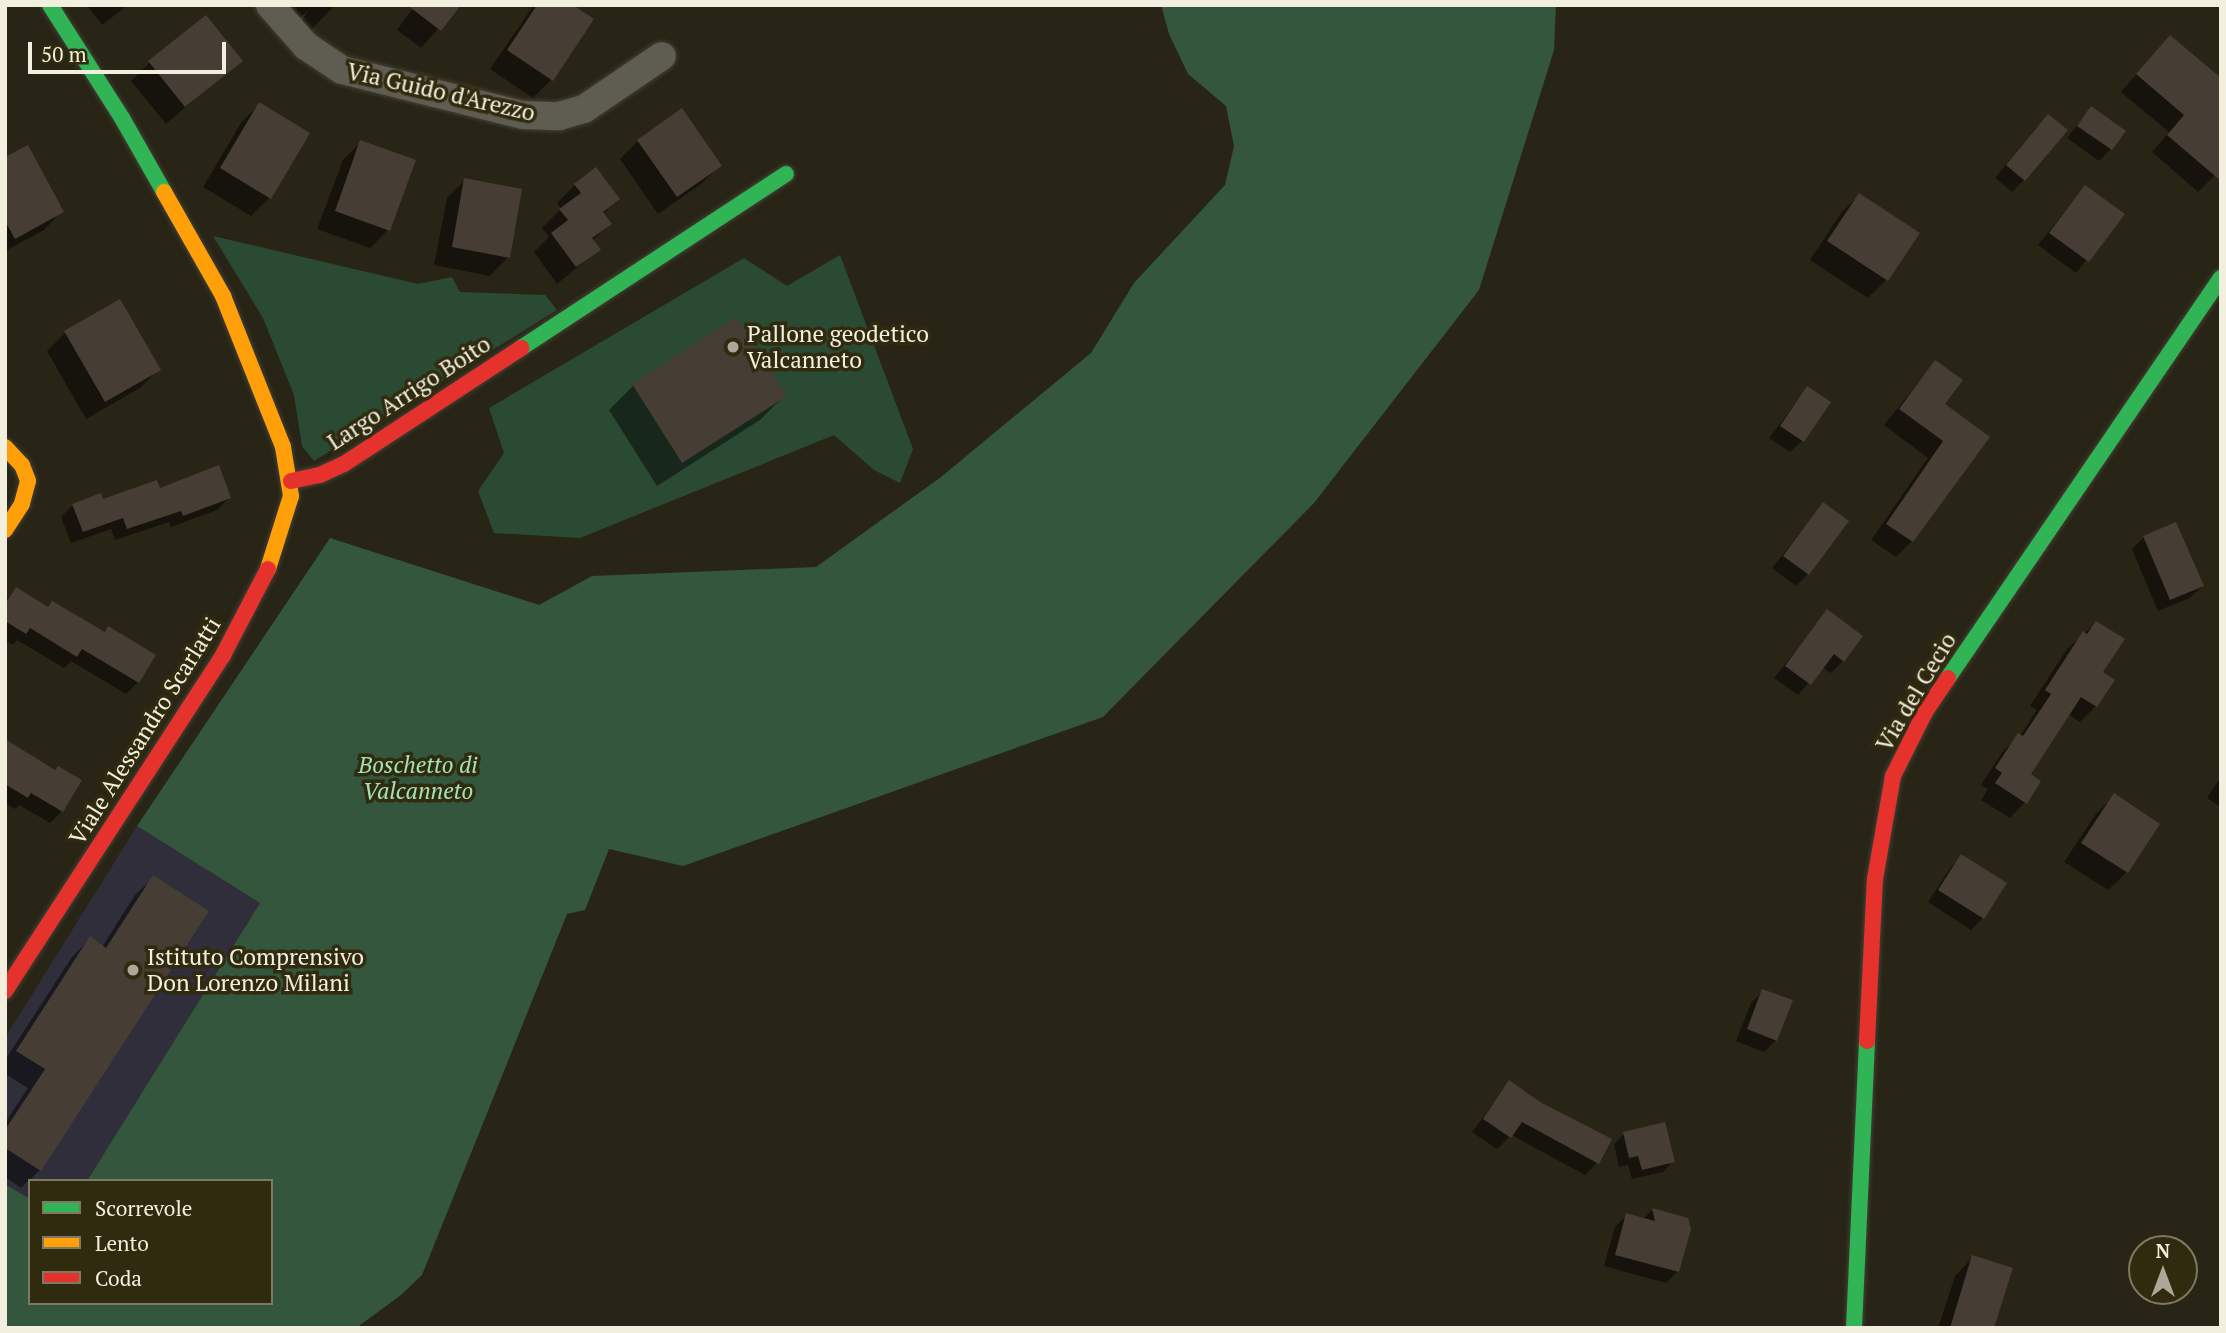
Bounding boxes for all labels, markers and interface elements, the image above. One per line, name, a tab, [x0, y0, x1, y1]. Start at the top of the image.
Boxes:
scale bar	[32, 28, 229, 72]
text: 50 m	[41, 40, 87, 68]
street label: Via Guido d'Arezzo	[344, 57, 538, 127]
place label: Pallone geodetico Valcanneto	[747, 320, 929, 374]
street label: Largo Arrigo Boito	[322, 330, 496, 456]
marker: Pallone geodetico Valcanneto	[725, 339, 741, 355]
street label: Viale Alessandro Scarlatti	[63, 612, 227, 850]
street label: Via del Cecio	[1870, 628, 1962, 756]
park label: Boschetto di Valcanneto	[358, 751, 478, 805]
place label: Istituto Comprensivo Don Lorenzo Milani	[147, 943, 364, 997]
marker: Istituto Comprensivo Don Lorenzo Milani	[125, 962, 141, 978]
legend	[28, 1179, 273, 1305]
text: Scorrevole	[95, 1194, 192, 1222]
text: Lento	[95, 1229, 149, 1257]
north arrow	[2128, 1235, 2198, 1305]
text: N	[2156, 1238, 2170, 1263]
text: Coda	[95, 1264, 142, 1292]

